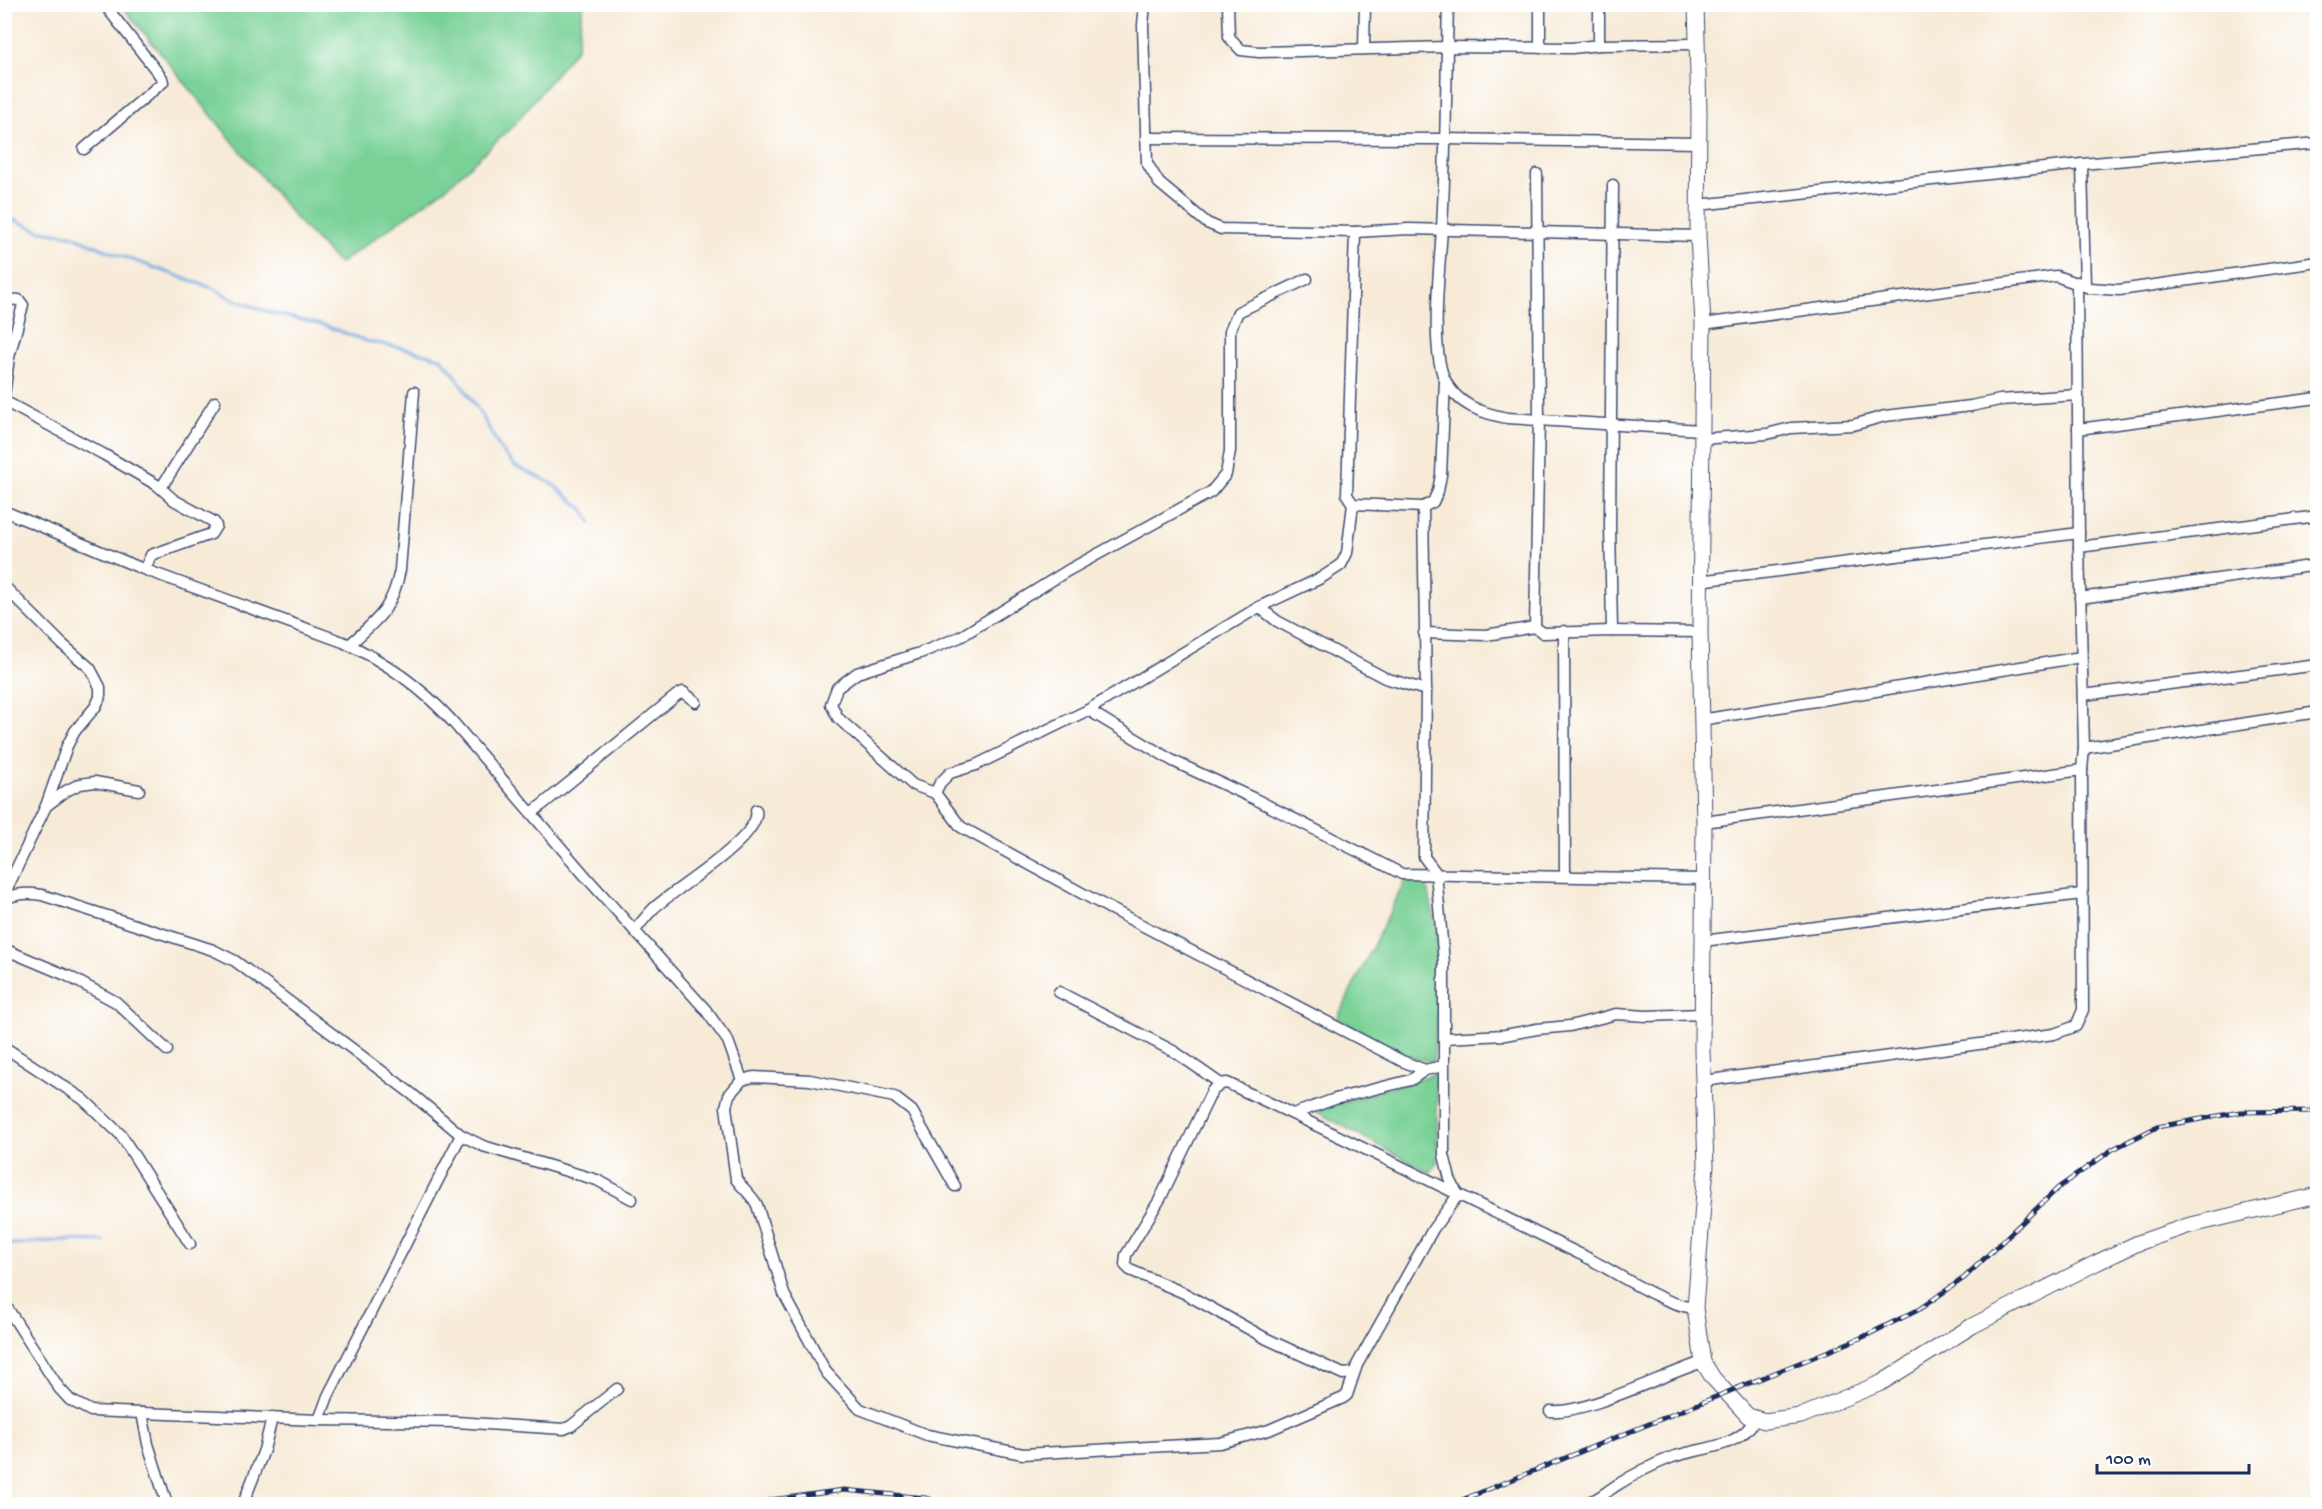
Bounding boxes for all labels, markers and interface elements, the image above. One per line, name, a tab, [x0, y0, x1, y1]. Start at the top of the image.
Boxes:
scale bar	[2097, 1437, 2248, 1475]
text: 100 m	[2105, 1450, 2151, 1471]

